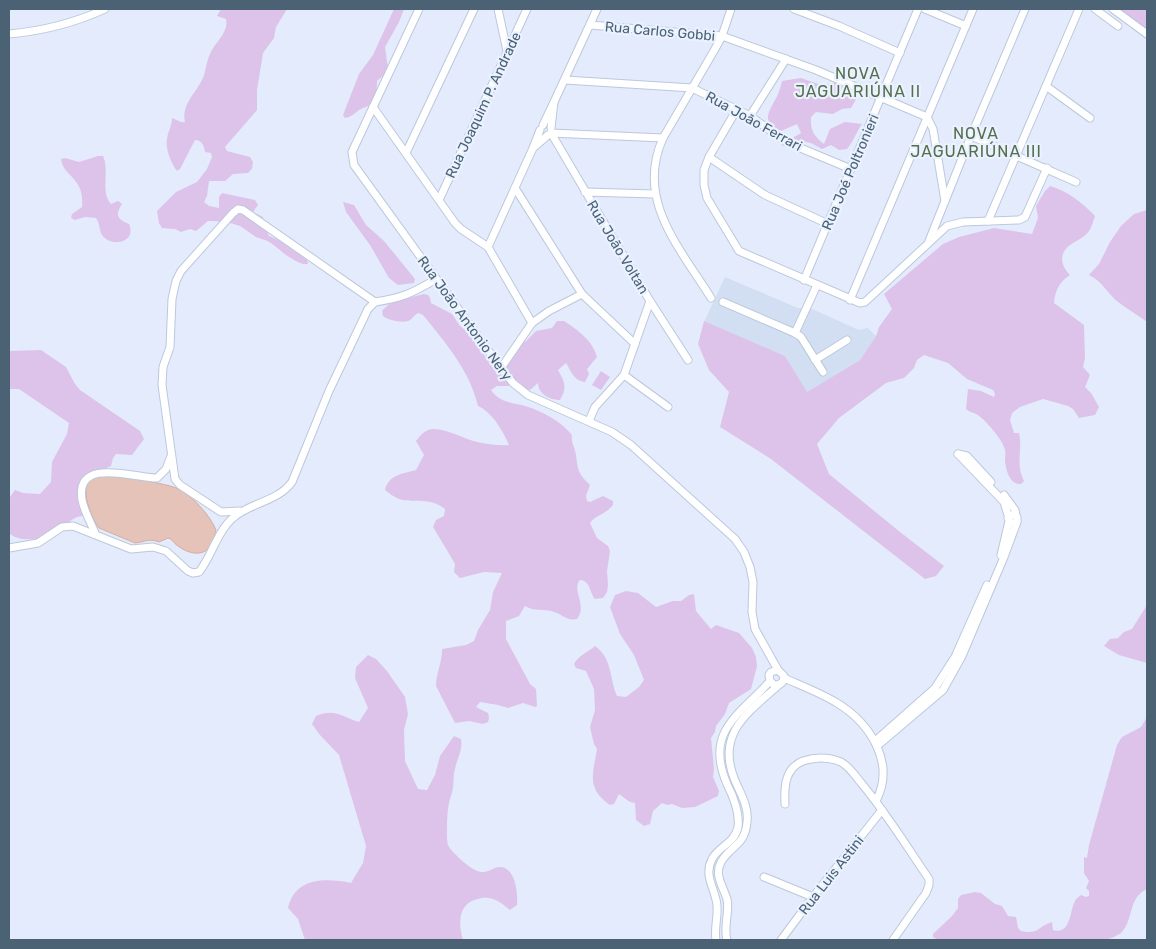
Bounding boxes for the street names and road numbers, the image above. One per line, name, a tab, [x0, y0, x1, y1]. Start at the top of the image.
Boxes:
street label: Rua Carlos Gobbi	[604, 18, 716, 45]
street label: Rua Joaquim P. Andrade	[442, 29, 525, 181]
street label: Rua João Ferrari	[703, 88, 805, 155]
street label: Rua Joé Poltronieri	[818, 112, 883, 233]
street label: Rua João Voltan	[583, 197, 652, 297]
street label: Rua João Antonio Nery	[414, 253, 516, 384]
street label: Rua Luis Astini	[795, 832, 868, 918]

